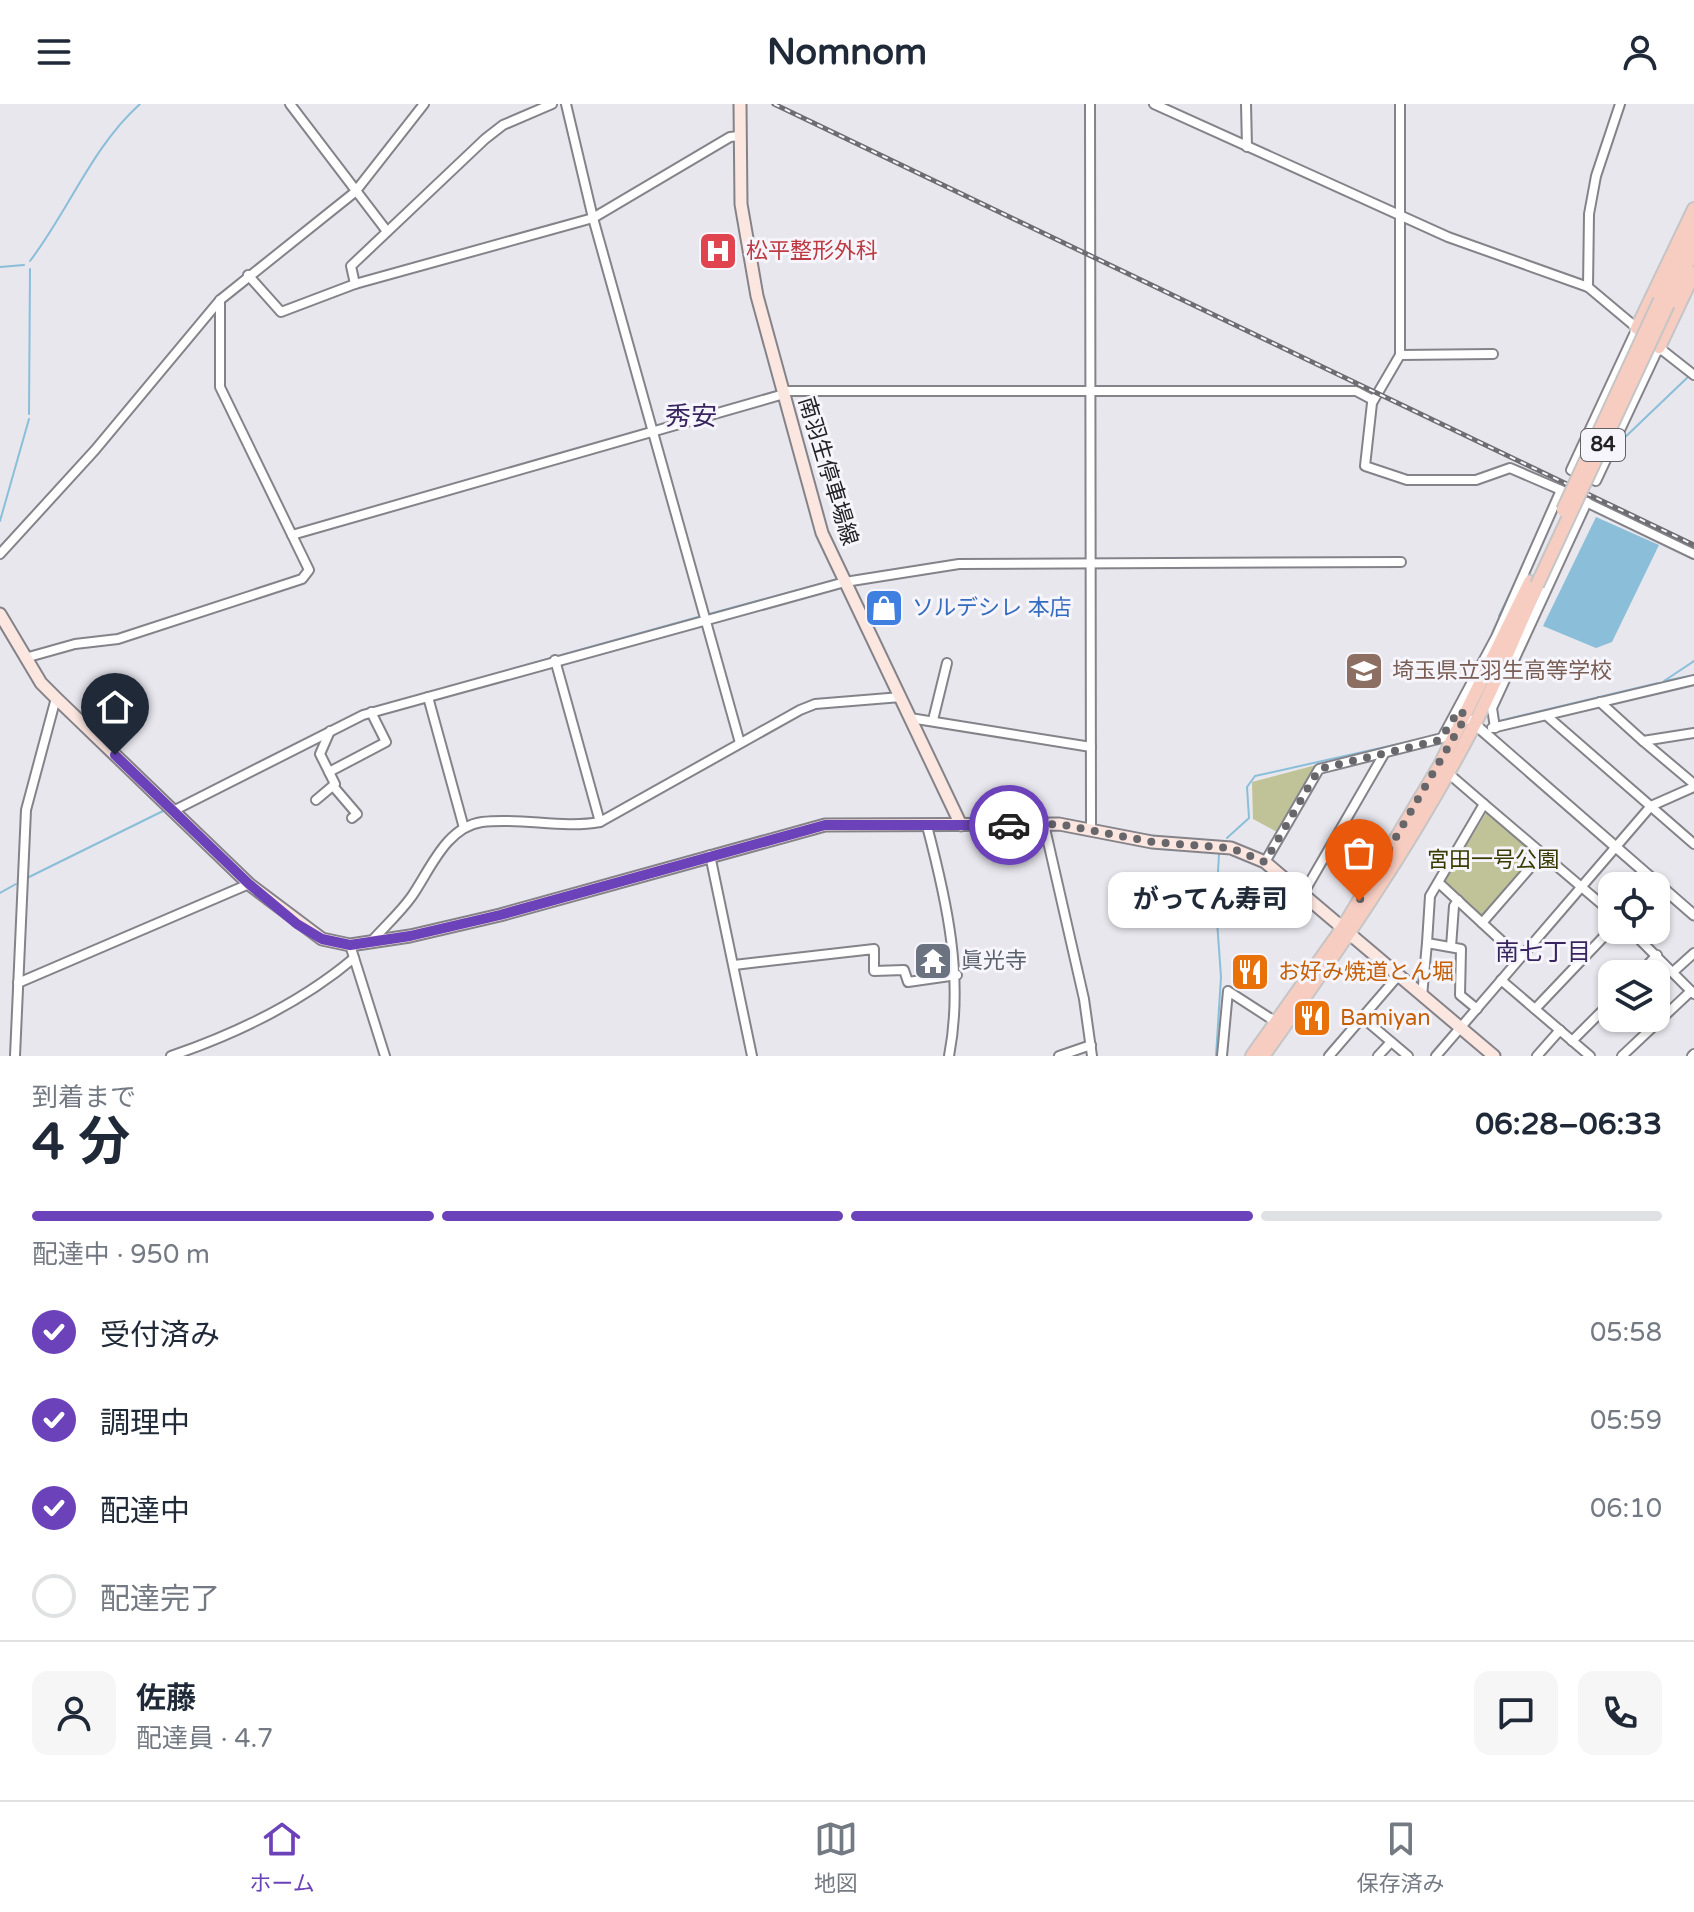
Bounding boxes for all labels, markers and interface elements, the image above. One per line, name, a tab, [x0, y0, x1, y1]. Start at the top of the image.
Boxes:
icon: menu	[32, 30, 76, 74]
icon: person	[1618, 30, 1662, 74]
text: Nomnom	[767, 31, 927, 74]
hospital icon: 松平整形外科	[697, 230, 739, 272]
place label: 松平整形外科	[746, 238, 878, 264]
street label: 南羽生停車場線	[793, 394, 863, 548]
district label: 秀安	[665, 401, 717, 432]
road number: 84	[1581, 429, 1625, 461]
shop icon: ソルデシレ 本店	[863, 587, 905, 629]
place label: ソルデシレ 本店	[912, 595, 1072, 621]
school or university icon: 埼玉県立羽生高等学校	[1343, 650, 1385, 692]
place label: 埼玉県立羽生高等学校	[1392, 658, 1612, 684]
pin	[81, 673, 149, 755]
icon: home	[93, 685, 137, 729]
courier	[969, 785, 1049, 865]
icon: car	[987, 803, 1031, 847]
pin	[1325, 819, 1393, 901]
icon: bag	[1337, 831, 1381, 875]
park label: 宮田一号公園	[1427, 847, 1559, 873]
map controls	[1598, 872, 1670, 1032]
button: locate	[1598, 872, 1670, 944]
callout: がってん寿司	[1107, 873, 1311, 929]
text: がってん寿司	[1133, 884, 1287, 915]
district label: 南七丁目	[1495, 938, 1591, 967]
temple icon: 眞光寺	[912, 940, 954, 982]
place label: 眞光寺	[961, 948, 1027, 974]
restaurant icon: お好み焼道とん堀	[1229, 951, 1271, 993]
place label: お好み焼道とん堀	[1278, 959, 1454, 985]
button: layers	[1598, 960, 1670, 1032]
restaurant icon: Bamiyan	[1291, 997, 1333, 1039]
place label: Bamiyan	[1340, 1005, 1431, 1031]
text: 到着まで	[32, 1082, 136, 1113]
text: 06:28–06:33	[1475, 1106, 1662, 1143]
text: 4 分	[32, 1111, 130, 1174]
text: 配達中 · 950 m	[32, 1239, 210, 1270]
icon: check	[32, 1310, 76, 1354]
text: 受付済み	[100, 1317, 220, 1354]
text: 05:58	[1590, 1317, 1662, 1348]
icon: check	[32, 1398, 76, 1442]
text: 調理中	[100, 1405, 190, 1442]
text: 05:59	[1590, 1405, 1662, 1436]
icon: check	[32, 1486, 76, 1530]
text: 配達中	[100, 1493, 190, 1530]
text: 06:10	[1590, 1493, 1662, 1524]
text: 配達完了	[100, 1581, 220, 1618]
button: person	[32, 1671, 116, 1755]
button: chat	[1474, 1671, 1558, 1755]
button: phone	[1578, 1671, 1662, 1755]
text: 佐藤	[136, 1680, 196, 1717]
text: 配達員 · 4.7	[136, 1723, 273, 1754]
tab: ホーム	[249, 1817, 315, 1897]
tab: 地図	[814, 1817, 858, 1897]
tab: 保存済み	[1357, 1817, 1445, 1897]

